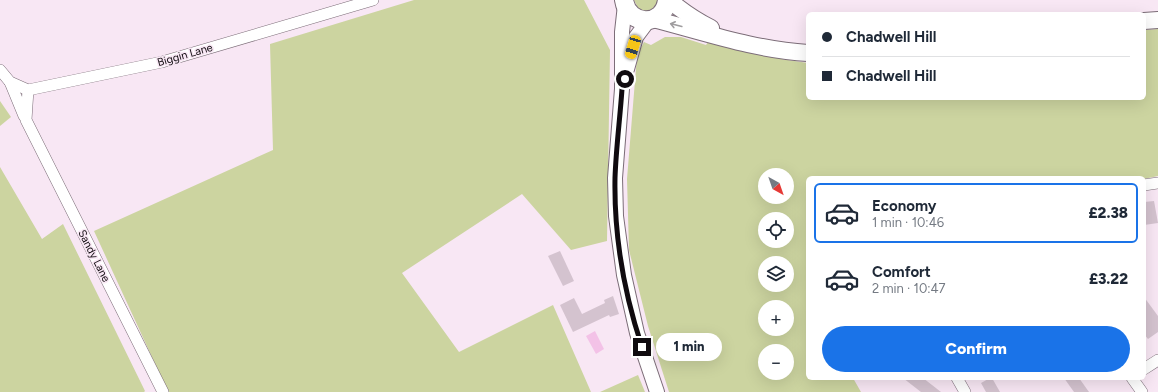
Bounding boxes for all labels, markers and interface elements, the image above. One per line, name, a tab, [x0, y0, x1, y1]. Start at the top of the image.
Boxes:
one-way arrow	[670, 21, 683, 29]
text: Chadwell Hill	[846, 28, 936, 46]
car	[624, 34, 642, 60]
street label: Biggin Lane	[156, 41, 214, 69]
text: Chadwell Hill	[846, 67, 936, 85]
route start	[616, 70, 634, 88]
north arrow	[758, 168, 794, 204]
map controls	[758, 168, 794, 380]
icon: car	[824, 195, 860, 231]
text: Economy	[872, 197, 937, 215]
text: £2.38	[1089, 204, 1128, 222]
button: locate	[758, 212, 794, 248]
text: 1 min · 10:46	[872, 215, 944, 230]
street label: Sandy Lane	[75, 228, 113, 284]
button: layers	[758, 256, 794, 292]
icon: car	[824, 261, 860, 297]
text: Comfort	[872, 263, 931, 281]
text: £3.22	[1089, 270, 1128, 288]
text: 2 min · 10:47	[872, 281, 946, 296]
button: +	[758, 300, 794, 336]
button: Confirm	[822, 326, 1130, 372]
callout: 1 min	[656, 333, 722, 361]
route end	[633, 338, 651, 356]
text: 1 min	[673, 339, 705, 354]
button: −	[758, 344, 794, 380]

